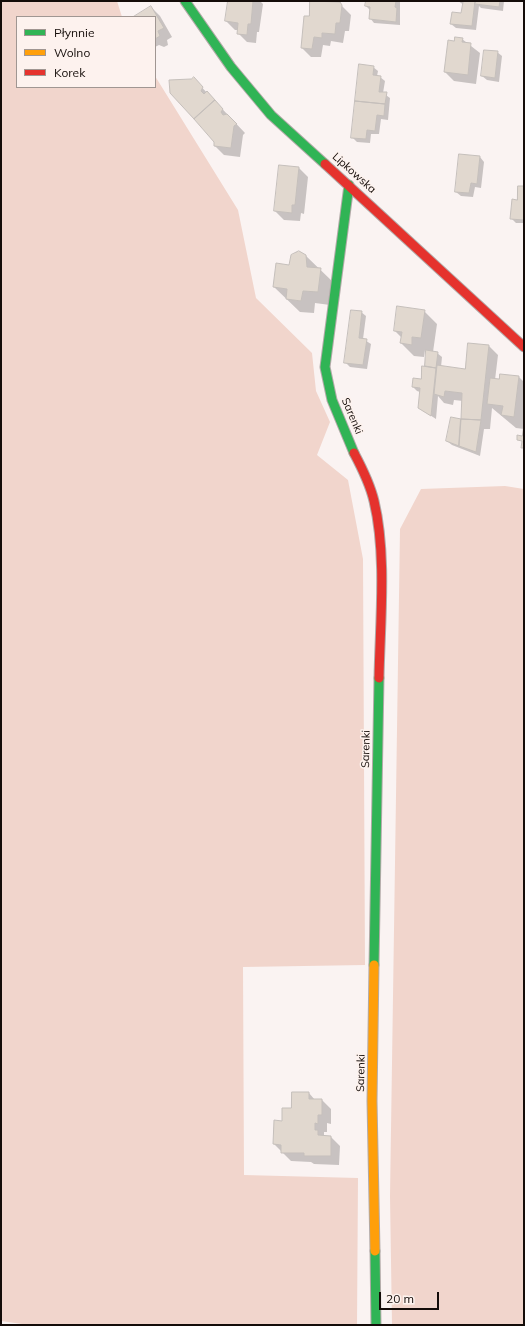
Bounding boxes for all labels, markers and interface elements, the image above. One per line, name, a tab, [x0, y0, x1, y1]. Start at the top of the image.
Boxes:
legend	[16, 16, 156, 88]
text: Płynnie	[54, 25, 95, 40]
text: Wolno	[54, 45, 90, 60]
text: Korek	[54, 65, 85, 80]
street label: Lipkowska	[329, 150, 379, 196]
street label: Sarenki	[338, 396, 366, 436]
street label: Sarenki	[359, 730, 373, 768]
street label: Sarenki	[354, 1054, 368, 1092]
scale bar	[381, 1284, 441, 1310]
text: 20 m	[386, 1291, 414, 1306]

